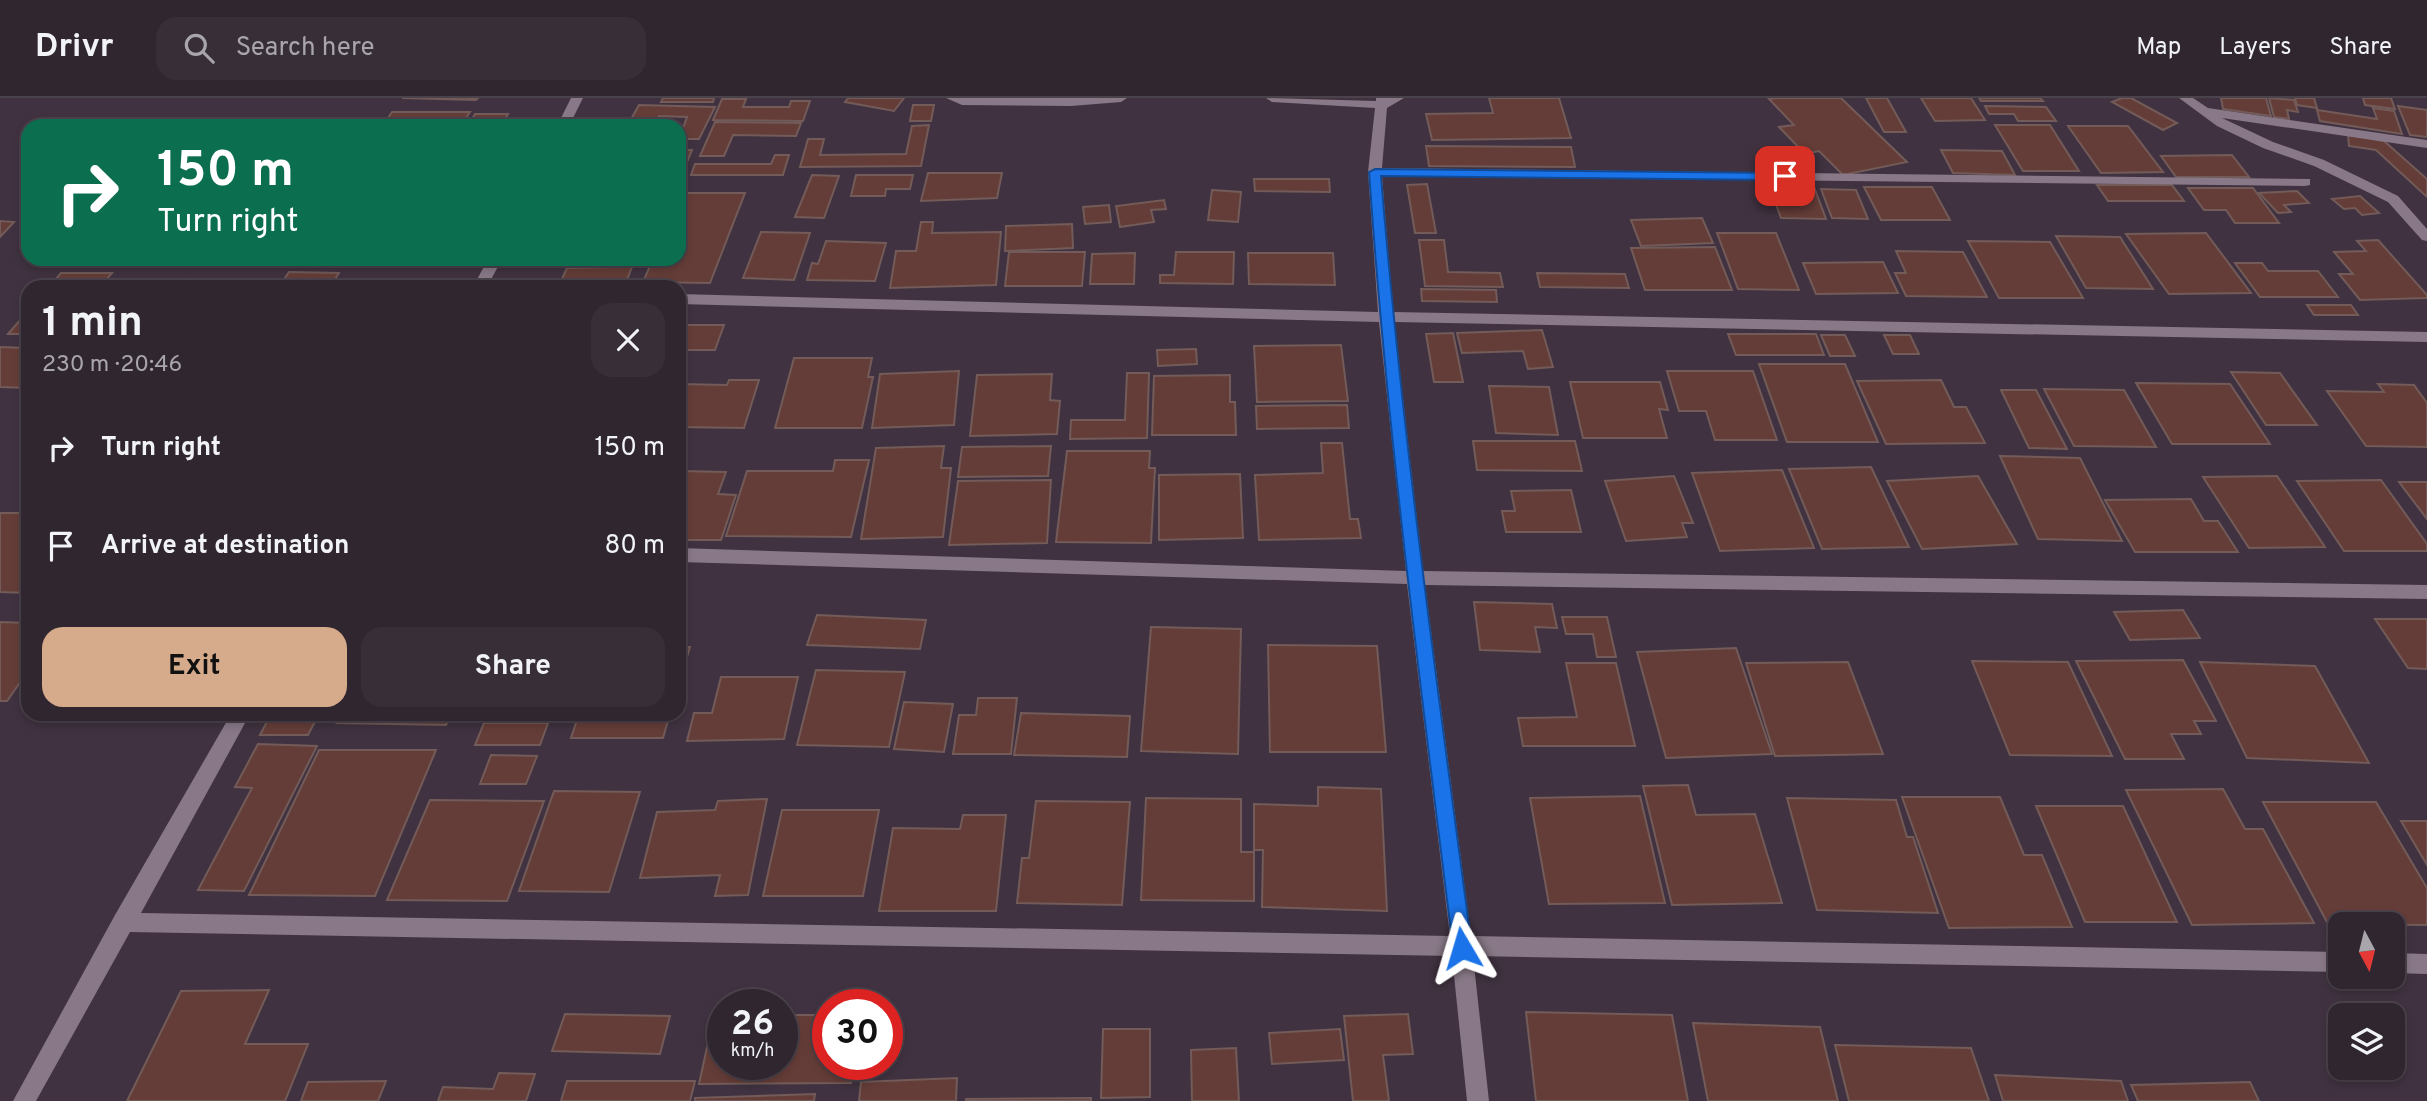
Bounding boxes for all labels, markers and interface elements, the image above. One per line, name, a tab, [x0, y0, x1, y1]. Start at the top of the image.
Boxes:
search box	[156, 17, 646, 80]
text: Drivr	[35, 27, 114, 69]
icon: search	[180, 29, 218, 67]
text: Search here	[236, 32, 375, 65]
text: Map	[2136, 33, 2181, 63]
text: Layers	[2219, 33, 2291, 63]
text: Share	[2329, 33, 2392, 63]
text: 150 m	[157, 142, 294, 204]
pin	[1755, 146, 1815, 206]
icon: right	[42, 147, 133, 238]
icon: arrive	[1766, 157, 1804, 195]
text: Turn right	[157, 203, 299, 243]
text: 1 min	[42, 298, 143, 351]
button: close	[591, 303, 665, 377]
text: 230 m · 20:46	[42, 351, 182, 380]
icon: right	[42, 429, 80, 467]
text: Turn right	[101, 432, 221, 465]
text: 150 m	[594, 432, 665, 465]
icon: arrive	[42, 527, 80, 565]
text: Arrive at destination	[101, 530, 349, 563]
text: 80 m	[605, 530, 665, 563]
button: Exit	[42, 627, 347, 707]
button: Share	[361, 627, 665, 707]
position arrow	[1425, 911, 1499, 985]
north arrow	[2328, 912, 2404, 989]
map controls	[2328, 912, 2405, 1080]
speed limit sign: 30	[812, 989, 903, 1080]
text: 26	[731, 1003, 774, 1047]
button: layers	[2328, 1003, 2405, 1080]
text: km/h	[731, 1040, 774, 1063]

